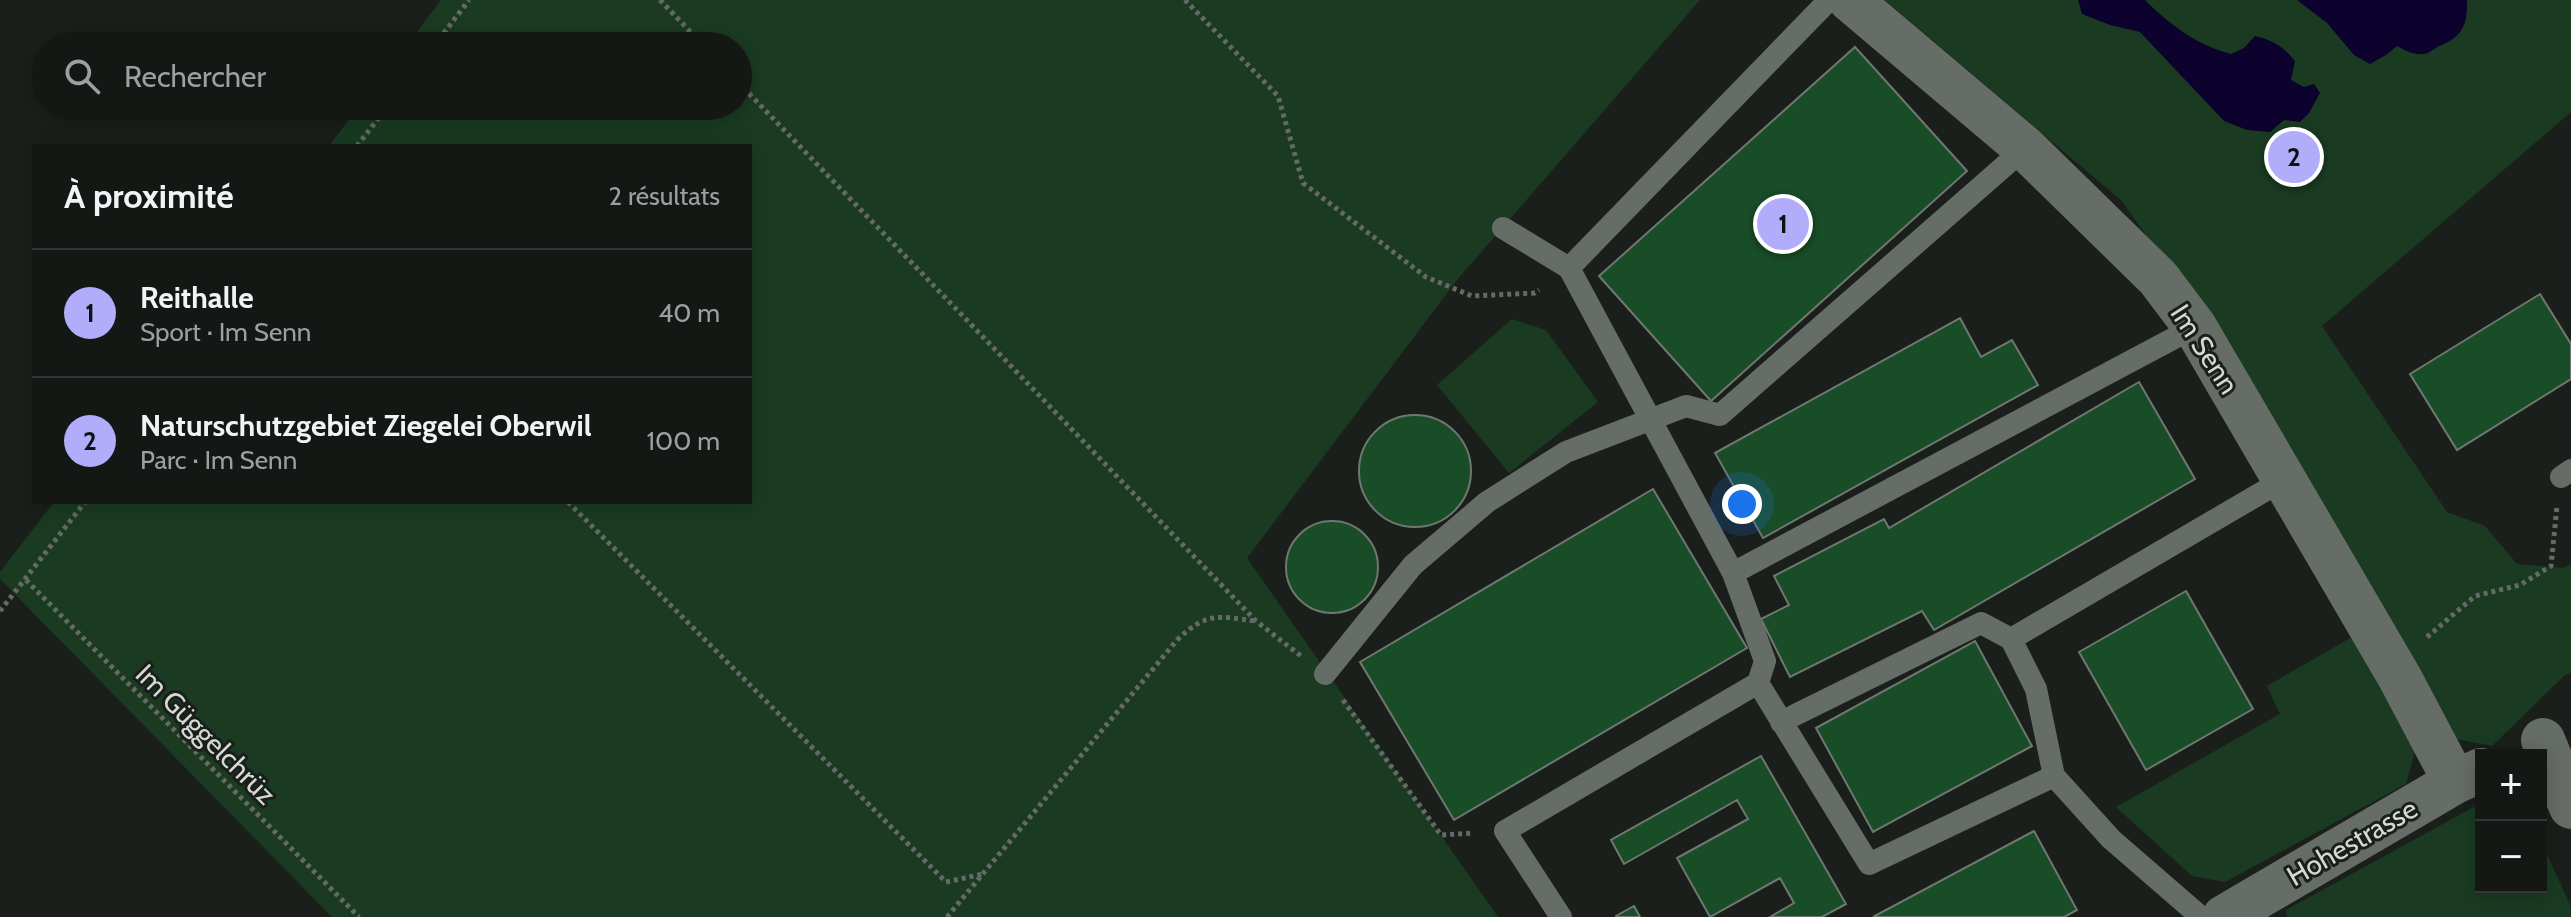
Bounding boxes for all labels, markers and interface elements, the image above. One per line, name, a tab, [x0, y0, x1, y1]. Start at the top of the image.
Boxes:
search box	[32, 32, 752, 120]
icon: search	[60, 54, 104, 98]
text: Rechercher	[124, 58, 266, 95]
pin: 2	[2268, 127, 2320, 187]
text: À proximité	[64, 175, 234, 217]
text: 2 résultats	[608, 180, 720, 212]
pin: 1	[1757, 194, 1809, 254]
text: Reithalle	[140, 279, 254, 316]
text: 1	[85, 297, 95, 329]
text: 40 m	[658, 297, 720, 329]
street label: Im Senn	[2164, 298, 2246, 400]
text: Sport · Im Senn	[140, 316, 311, 348]
text: Naturschutzgebiet Ziegelei Oberwil	[140, 407, 592, 444]
text: 2	[83, 425, 97, 457]
text: 100 m	[647, 425, 720, 457]
text: Parc · Im Senn	[140, 444, 297, 476]
your location	[1722, 484, 1762, 524]
street label: Im Güggelchrüz	[129, 657, 283, 811]
map controls	[2475, 749, 2547, 893]
button: +	[2475, 749, 2547, 821]
street label: Hohestrasse	[2281, 791, 2423, 893]
button: −	[2475, 821, 2547, 893]

